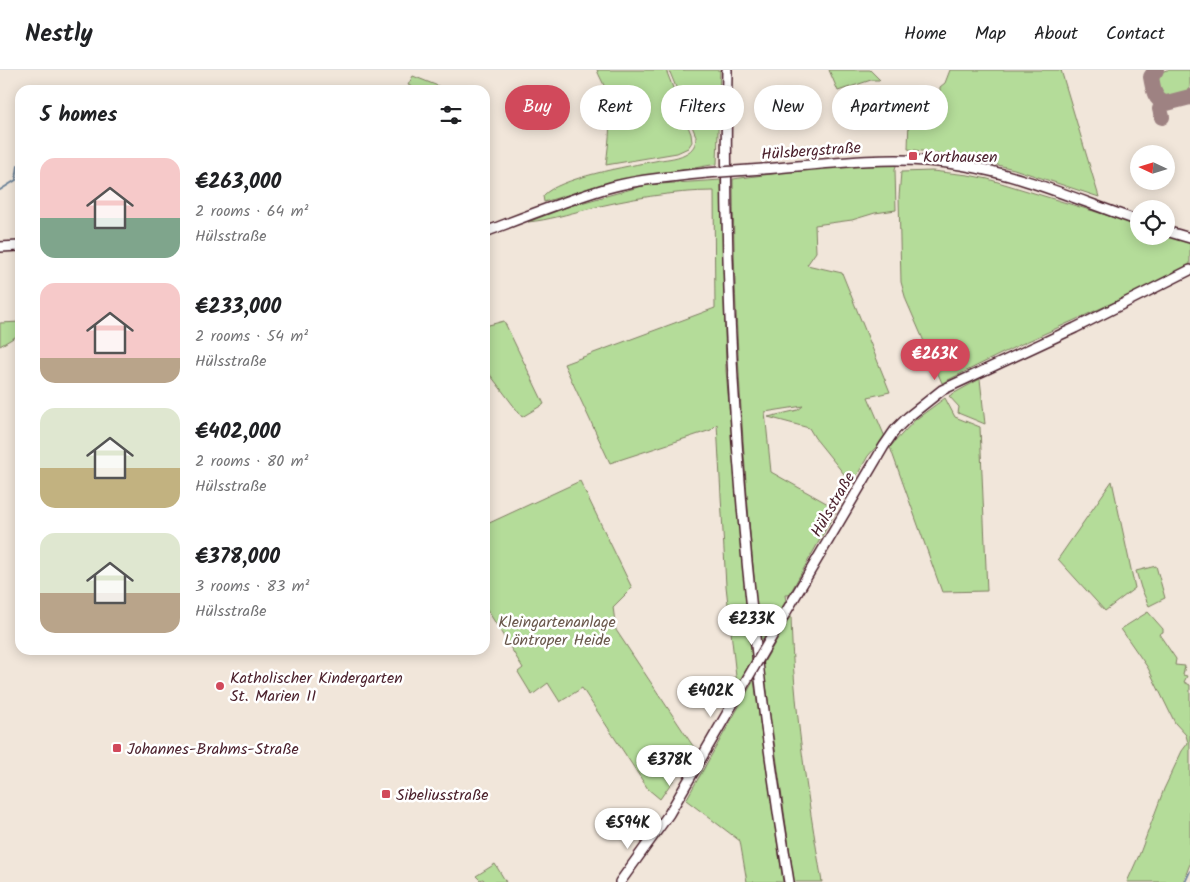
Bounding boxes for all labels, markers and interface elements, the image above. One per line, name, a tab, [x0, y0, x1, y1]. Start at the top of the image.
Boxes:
text: Nestly	[25, 15, 93, 54]
text: Home	[904, 20, 947, 49]
text: Map	[975, 20, 1006, 49]
text: About	[1034, 20, 1078, 49]
text: Contact	[1106, 20, 1165, 49]
chip: Buy	[505, 85, 570, 130]
chip: Rent	[580, 85, 651, 130]
chip: Filters	[661, 85, 744, 130]
chip: New	[754, 85, 822, 130]
chip: Apartment	[832, 85, 948, 130]
text: 5 homes	[40, 99, 117, 132]
icon: filters	[437, 101, 465, 129]
street label: Hülsbergstraße	[760, 136, 862, 167]
place label: Korthausen	[923, 145, 998, 170]
north arrow	[1130, 145, 1175, 190]
map controls	[1130, 145, 1175, 245]
marker: Korthausen	[907, 150, 919, 162]
text: €263,000	[195, 166, 281, 199]
icon: home	[80, 178, 140, 238]
text: 2 rooms · 64 m²	[195, 199, 308, 224]
button: locate	[1130, 200, 1175, 245]
text: Hülsstraße	[195, 224, 267, 249]
text: €233,000	[195, 291, 281, 324]
icon: home	[80, 303, 140, 363]
text: 2 rooms · 54 m²	[195, 324, 308, 349]
pin: €263K	[900, 338, 970, 381]
text: €263K	[912, 342, 958, 367]
text: Hülsstraße	[195, 349, 267, 374]
text: €402,000	[195, 416, 281, 449]
icon: home	[80, 428, 140, 488]
text: 2 rooms · 80 m²	[195, 449, 308, 474]
street label: Hülsstraße	[805, 468, 862, 542]
text: Hülsstraße	[195, 474, 267, 499]
text: €378,000	[195, 541, 280, 574]
icon: home	[80, 553, 140, 613]
text: 3 rooms · 83 m²	[195, 574, 309, 599]
text: Hülsstraße	[195, 599, 267, 624]
pin: €233K	[717, 604, 787, 646]
text: €233K	[729, 607, 775, 632]
park label: Kleingartenanlage Löntroper Heide	[498, 610, 616, 653]
place label: Katholischer Kindergarten St. Marien II	[230, 666, 403, 709]
pin: €402K	[676, 676, 746, 718]
text: €402K	[688, 679, 734, 704]
marker: Katholischer Kindergarten St. Marien II	[214, 680, 226, 692]
place label: Johannes-Brahms-Straße	[127, 737, 299, 762]
marker: Johannes-Brahms-Straße	[111, 742, 123, 754]
pin: €378K	[635, 744, 705, 787]
text: €378K	[647, 748, 693, 773]
place label: Sibeliusstraße	[396, 783, 489, 808]
marker: Sibeliusstraße	[380, 788, 392, 800]
pin: €594K	[593, 808, 663, 850]
text: €594K	[606, 811, 650, 836]

